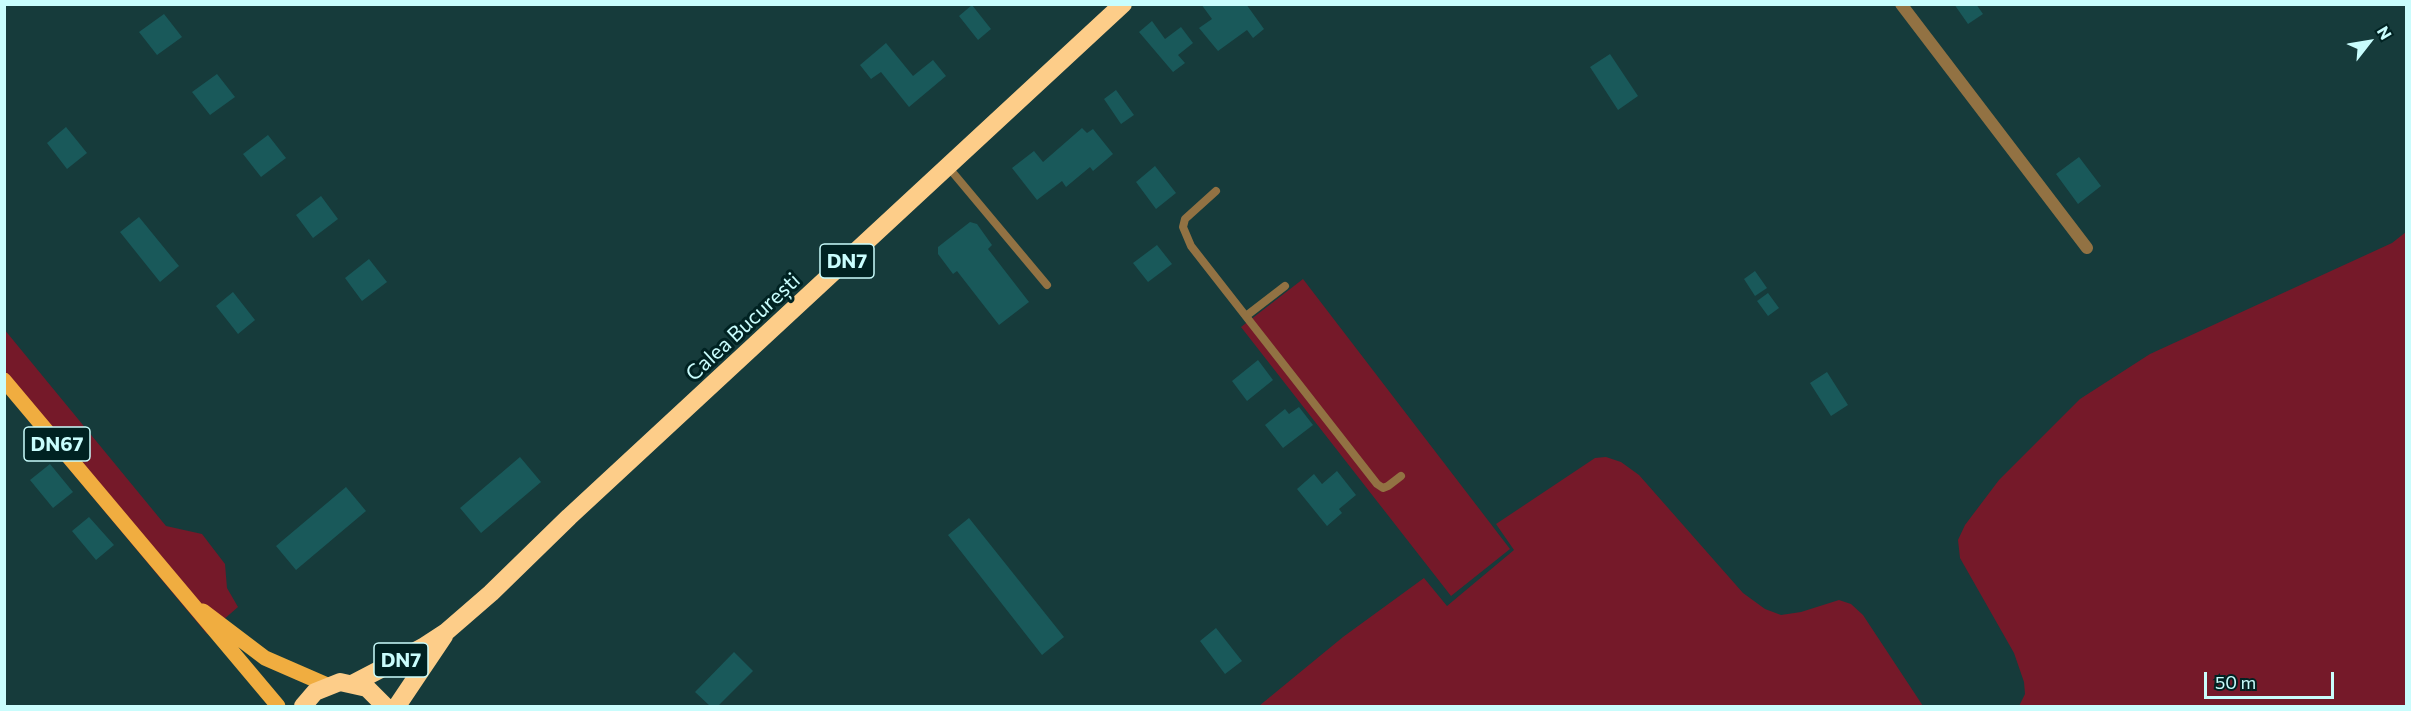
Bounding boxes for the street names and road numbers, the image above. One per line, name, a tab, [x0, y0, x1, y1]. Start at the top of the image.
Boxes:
road number: DN7	[820, 244, 874, 278]
street label: Calea București	[681, 268, 805, 386]
road number: DN67	[24, 427, 90, 461]
road number: DN7	[374, 643, 428, 677]

